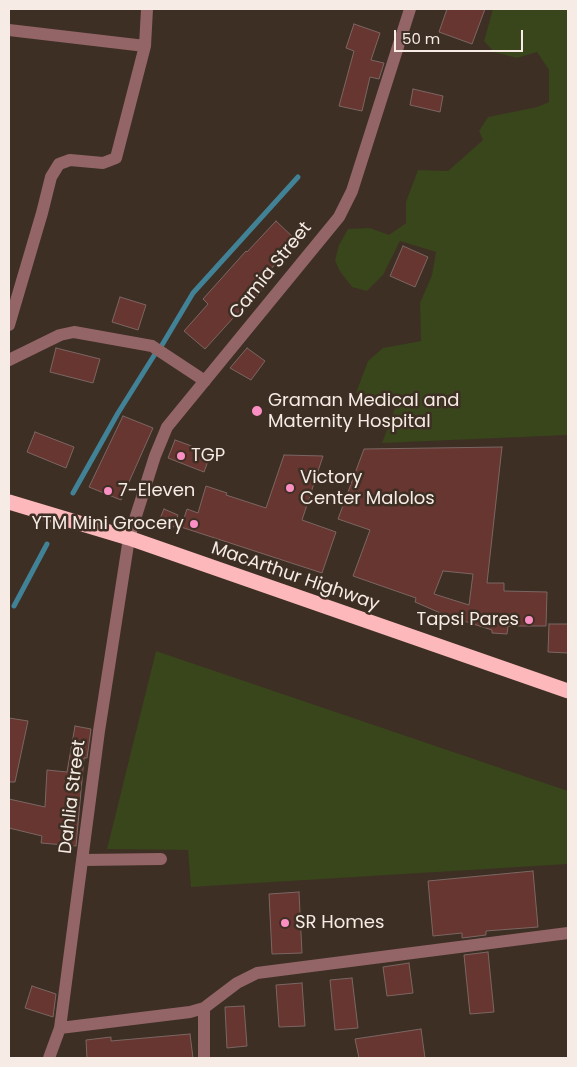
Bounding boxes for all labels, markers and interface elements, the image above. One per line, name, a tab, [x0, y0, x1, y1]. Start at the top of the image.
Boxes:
scale bar	[397, 20, 526, 52]
text: 50 m	[402, 28, 440, 49]
street label: Camia Street	[225, 218, 317, 324]
place label: Graman Medical and Maternity Hospital	[268, 390, 459, 432]
marker: Graman Medical and Maternity Hospital	[250, 404, 264, 418]
place label: TGP	[191, 445, 225, 467]
marker: TGP	[175, 450, 187, 462]
place label: Victory Center Malolos	[300, 467, 435, 509]
place label: 7-Eleven	[118, 480, 195, 502]
marker: Victory Center Malolos	[284, 482, 296, 494]
marker: 7-Eleven	[102, 485, 114, 497]
place label: YTM Mini Grocery	[32, 513, 184, 535]
marker: YTM Mini Grocery	[188, 518, 200, 530]
street label: MacArthur Highway	[208, 538, 382, 616]
place label: Tapsi Pares	[416, 609, 519, 631]
marker: Tapsi Pares	[523, 614, 535, 626]
street label: Dahlia Street	[55, 739, 91, 855]
place label: SR Homes	[295, 912, 384, 934]
marker: SR Homes	[279, 917, 291, 929]

